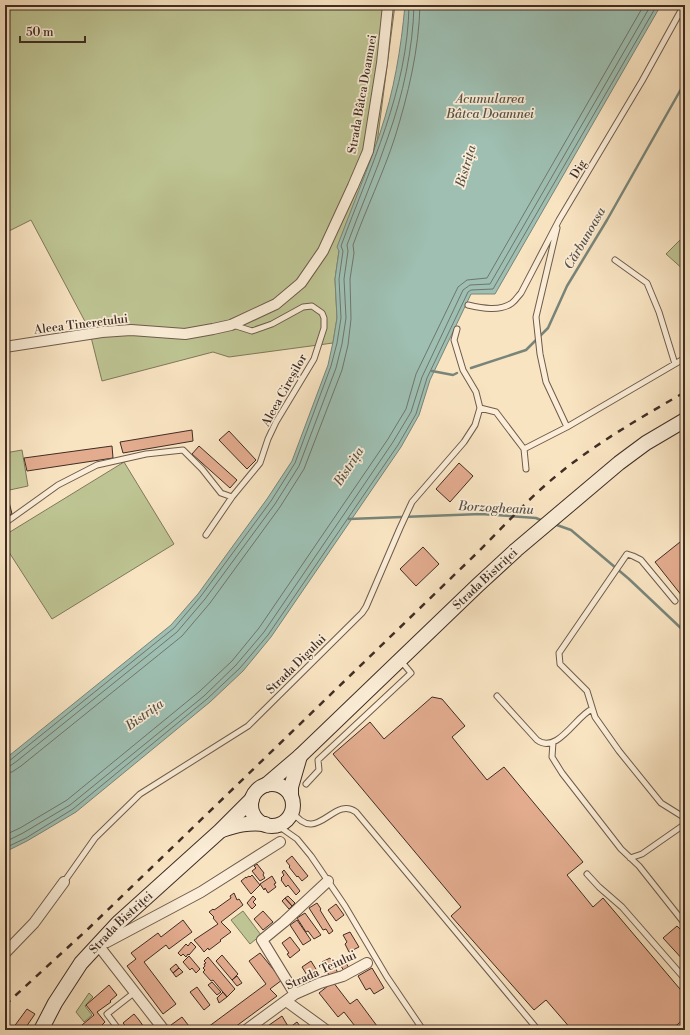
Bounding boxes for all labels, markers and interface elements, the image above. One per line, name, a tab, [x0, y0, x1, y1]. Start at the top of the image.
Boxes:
scale bar	[20, 18, 85, 44]
text: 50 m	[26, 25, 54, 40]
street label: Strada Bâtca Doamnei	[345, 33, 380, 155]
water label: Acumularea Bâtca Doamnei	[445, 91, 535, 122]
water label: Bistrița	[452, 143, 480, 190]
street label: Dig	[567, 156, 590, 181]
water label: Cărbunoasa	[561, 204, 609, 272]
street label: Aleea Tineretului	[32, 311, 129, 338]
street label: Aleea Cireșilor	[258, 351, 311, 430]
water label: Bistrița	[330, 443, 368, 490]
water label: Borzogheanu	[457, 498, 535, 518]
street label: Strada Bistriței	[450, 545, 521, 613]
street label: Strada Digului	[263, 631, 329, 697]
water label: Bistrița	[122, 695, 167, 735]
street label: Strada Bistriței	[86, 888, 156, 957]
street label: Strada Teiului	[283, 948, 359, 993]

